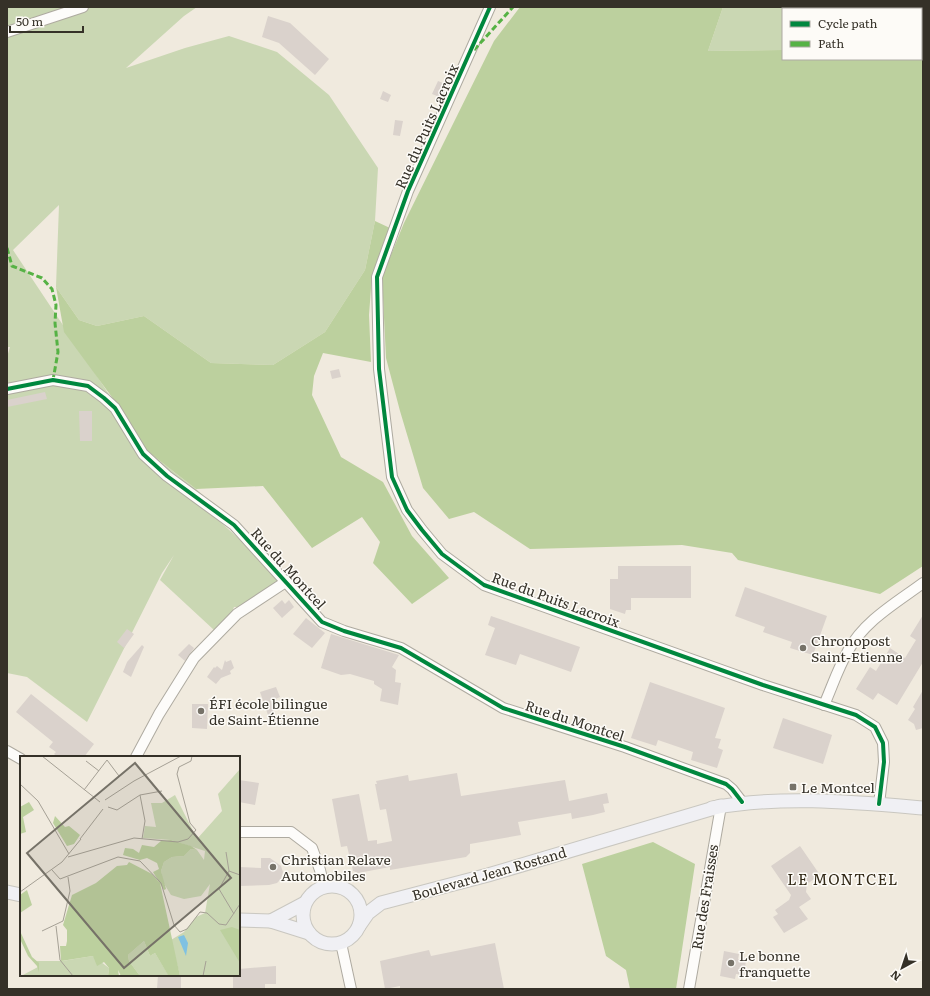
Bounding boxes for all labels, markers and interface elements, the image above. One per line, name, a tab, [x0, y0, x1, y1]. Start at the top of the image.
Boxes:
scale bar	[10, 8, 83, 34]
legend	[782, 8, 922, 60]
text: 50 m	[16, 12, 43, 30]
text: Cycle path	[818, 14, 878, 32]
text: Path	[818, 34, 844, 52]
street label: Rue du Puits Lacroix	[389, 60, 463, 192]
street label: Rue du Montcel	[247, 523, 331, 613]
street label: Rue du Puits Lacroix	[489, 566, 623, 632]
place label: Chronopost Saint-Etienne	[811, 630, 903, 666]
marker: Chronopost Saint-Etienne	[798, 643, 808, 653]
place label: ÉFI école bilingue de Saint-Étienne	[209, 693, 328, 729]
street label: Rue du Montcel	[523, 695, 628, 746]
marker: ÉFI école bilingue de Saint-Étienne	[196, 706, 206, 716]
inset map	[20, 756, 240, 976]
place label: Le Montcel	[801, 777, 875, 797]
marker: Le Montcel	[788, 782, 798, 792]
street label: Boulevard Jean Rostand	[409, 841, 569, 905]
street label: Rue des Fraisses	[686, 843, 722, 951]
place label: Christian Relave Automobiles	[281, 849, 391, 885]
marker: Christian Relave Automobiles	[268, 862, 278, 872]
district label: LE MONTCEL	[787, 867, 899, 890]
place label: Le bonne franquette	[739, 945, 810, 981]
north arrow	[882, 948, 922, 988]
marker: Le bonne franquette	[726, 958, 736, 968]
text: N	[886, 967, 904, 986]

